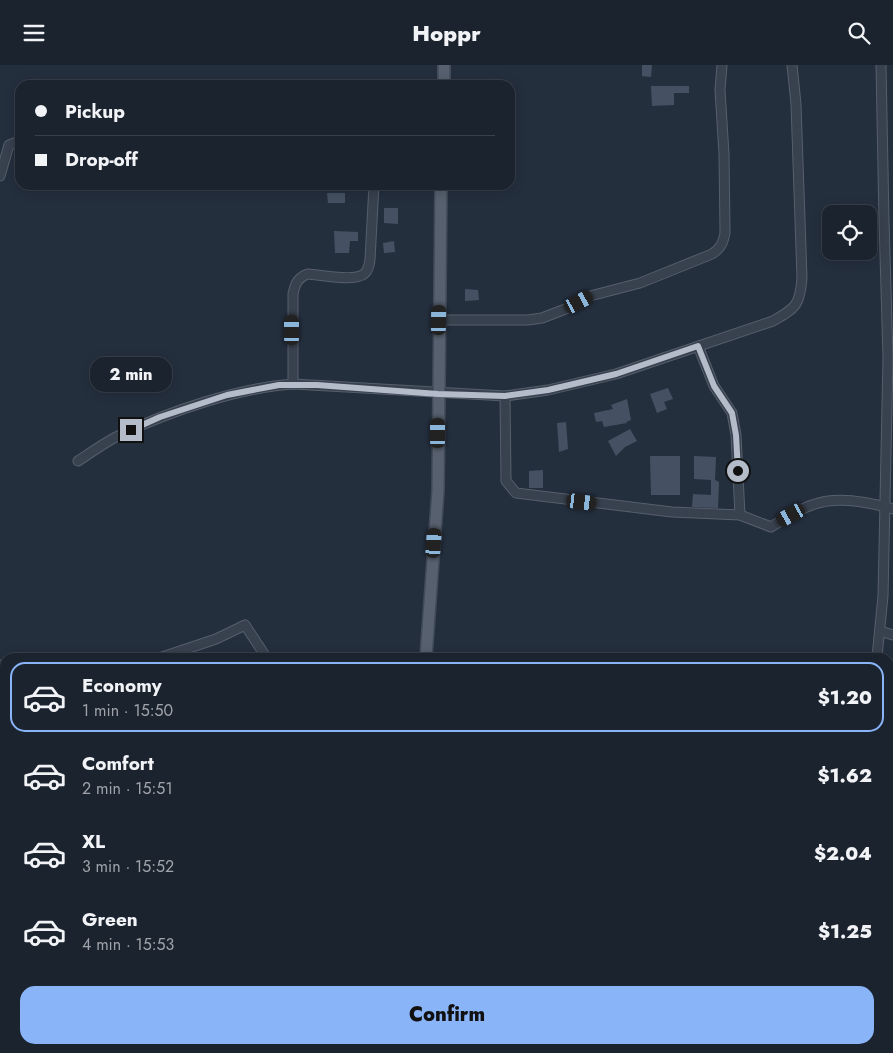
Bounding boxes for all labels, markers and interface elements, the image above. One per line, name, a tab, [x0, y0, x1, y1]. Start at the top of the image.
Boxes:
text: Hoppr	[412, 17, 481, 49]
icon: menu	[20, 19, 48, 47]
icon: search	[845, 19, 873, 47]
text: Pickup	[65, 98, 125, 125]
text: Drop-off	[65, 146, 138, 173]
map controls	[822, 205, 877, 260]
button: locate	[822, 205, 877, 260]
car	[562, 288, 595, 316]
car	[431, 305, 446, 335]
car	[284, 315, 299, 345]
callout: 2 min	[90, 357, 172, 393]
text: 2 min	[110, 363, 152, 386]
car	[430, 418, 445, 448]
route end	[120, 419, 142, 441]
route start	[727, 460, 749, 482]
car	[566, 493, 597, 511]
car	[774, 501, 807, 529]
car	[425, 528, 442, 558]
text: Economy	[82, 672, 162, 699]
icon: car	[22, 675, 67, 720]
text: $1.20	[818, 684, 872, 711]
text: 1 min · 15:50	[82, 699, 173, 722]
text: Comfort	[82, 750, 154, 777]
icon: car	[22, 753, 67, 798]
text: $1.62	[817, 762, 872, 789]
text: 2 min · 15:51	[82, 777, 173, 800]
text: XL	[82, 828, 105, 855]
icon: car	[22, 831, 67, 876]
text: $2.04	[814, 840, 872, 867]
text: 3 min · 15:52	[82, 855, 174, 878]
text: Green	[82, 906, 138, 933]
icon: car	[22, 909, 67, 954]
text: $1.25	[818, 918, 872, 945]
text: 4 min · 15:53	[82, 933, 174, 956]
button: Confirm	[20, 986, 874, 1044]

